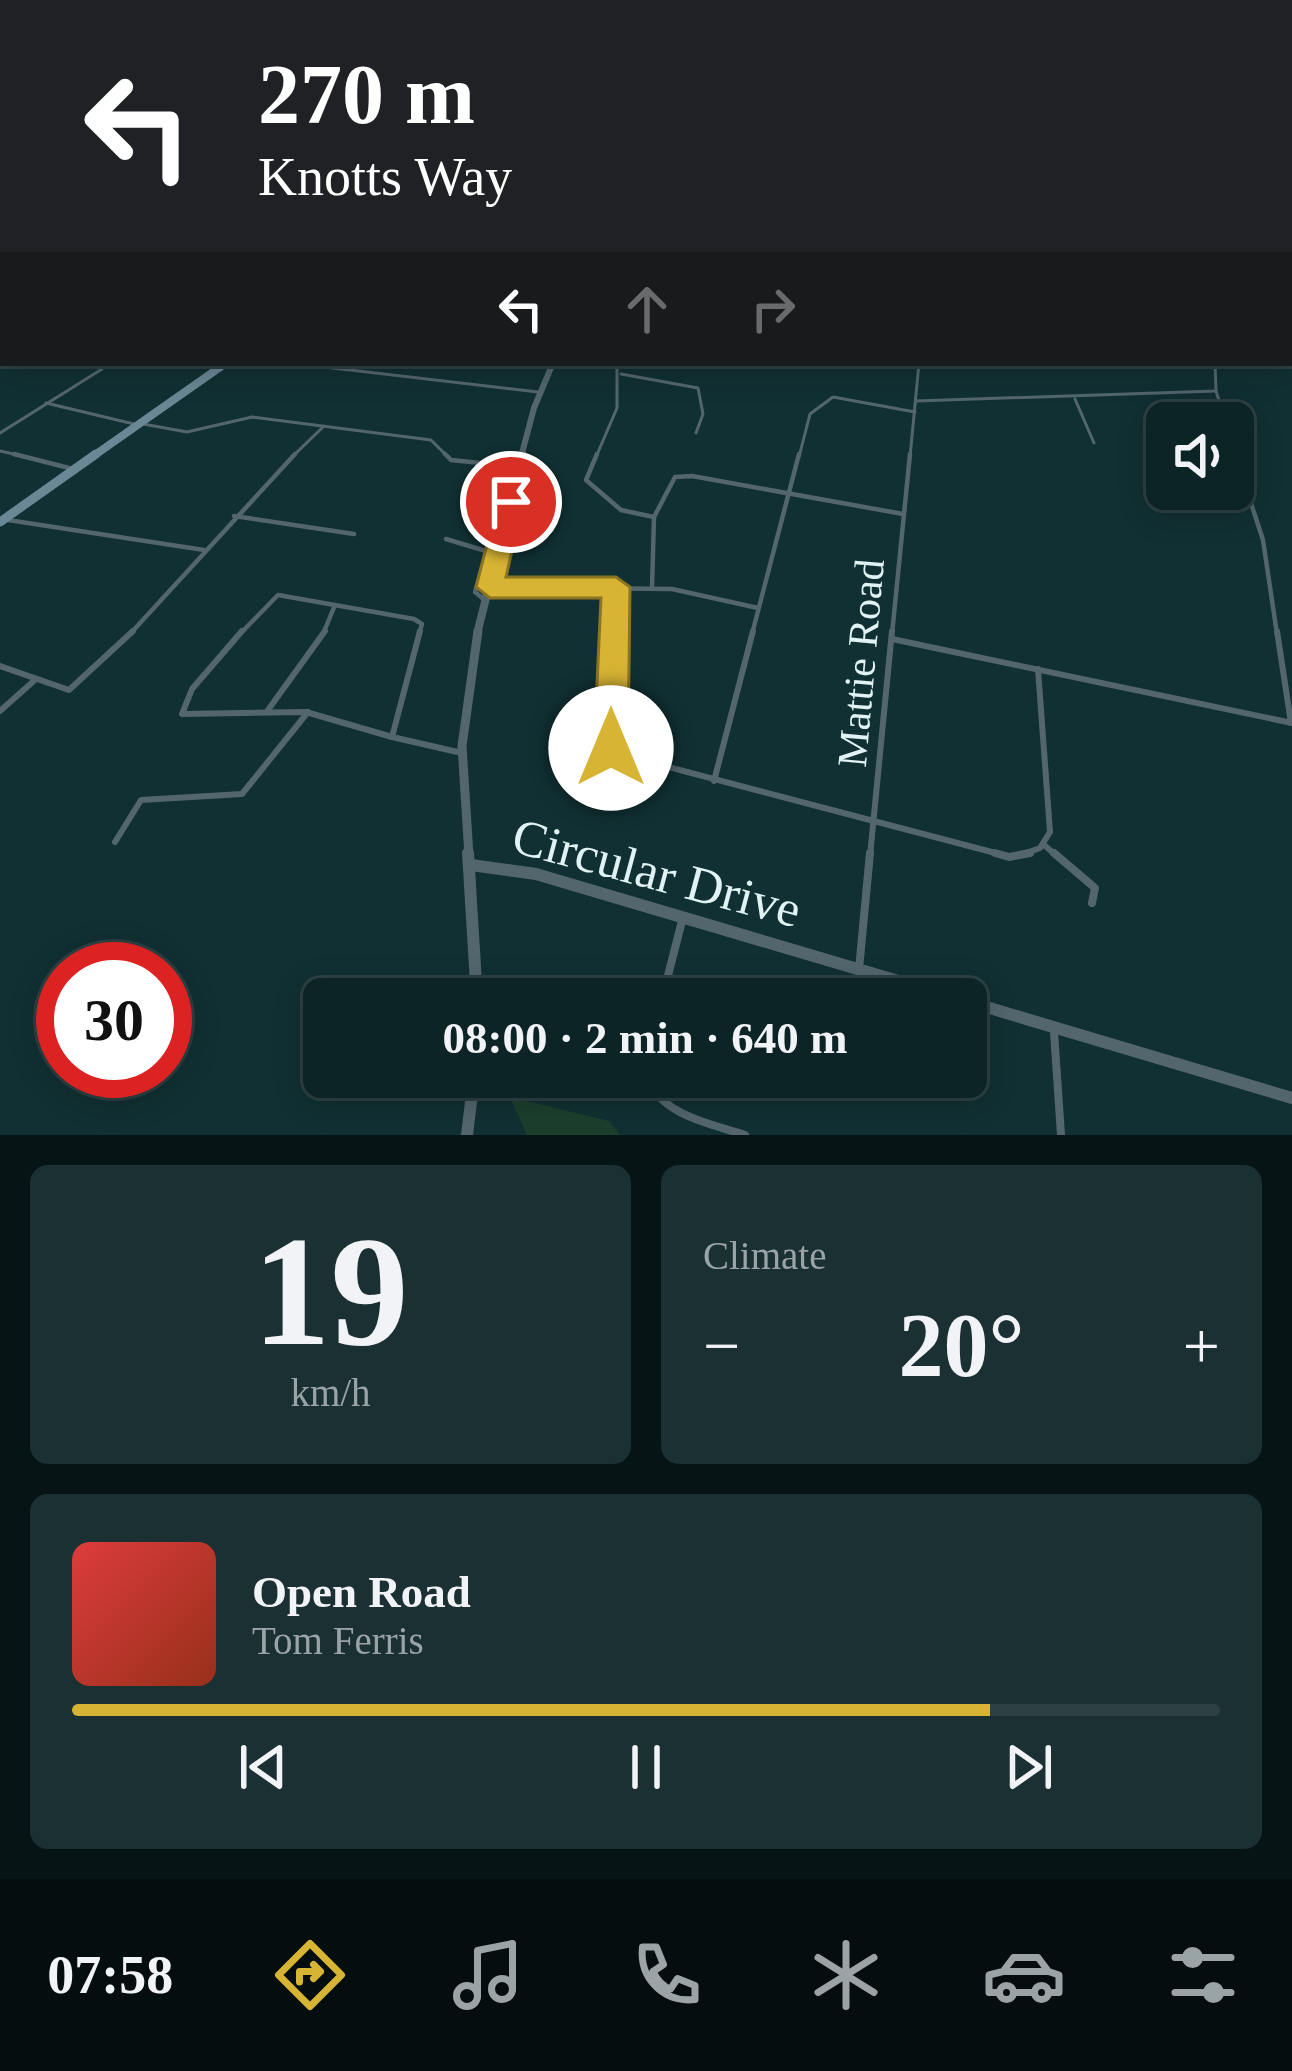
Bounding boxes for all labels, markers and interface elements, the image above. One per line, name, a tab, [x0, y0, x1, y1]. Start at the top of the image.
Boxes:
icon: left	[60, 48, 216, 204]
text: 270 m	[258, 48, 475, 141]
text: Knotts Way	[258, 147, 512, 207]
icon: left	[488, 276, 554, 342]
icon: ahead	[614, 276, 680, 342]
icon: right	[740, 276, 806, 342]
map controls	[1146, 402, 1254, 510]
button: sound	[1146, 402, 1254, 510]
pin	[460, 451, 562, 553]
icon: arrive	[478, 469, 544, 535]
street label: Mattie Road	[829, 557, 893, 769]
position arrow	[548, 685, 674, 811]
street label: Circular Drive	[507, 808, 807, 938]
speed limit sign: 30	[36, 942, 192, 1098]
text: 08:00 · 2 min · 640 m	[443, 1013, 848, 1063]
text: 19	[253, 1205, 409, 1378]
text: Climate	[703, 1234, 826, 1277]
text: 20°	[899, 1296, 1025, 1395]
text: −	[703, 1309, 740, 1382]
text: +	[1183, 1309, 1220, 1382]
text: km/h	[290, 1371, 371, 1414]
text: Open Road	[252, 1567, 471, 1617]
text: Tom Ferris	[252, 1619, 424, 1662]
icon: previous	[230, 1734, 296, 1800]
icon: pause	[613, 1734, 679, 1800]
icon: next	[996, 1734, 1062, 1800]
icon: directions	[268, 1933, 352, 2017]
icon: music	[446, 1933, 530, 2017]
icon: phone	[625, 1933, 709, 2017]
icon: climate	[804, 1933, 888, 2017]
icon: car	[982, 1933, 1066, 2017]
icon: filters	[1161, 1933, 1245, 2017]
text: 07:58	[47, 1945, 173, 2005]

